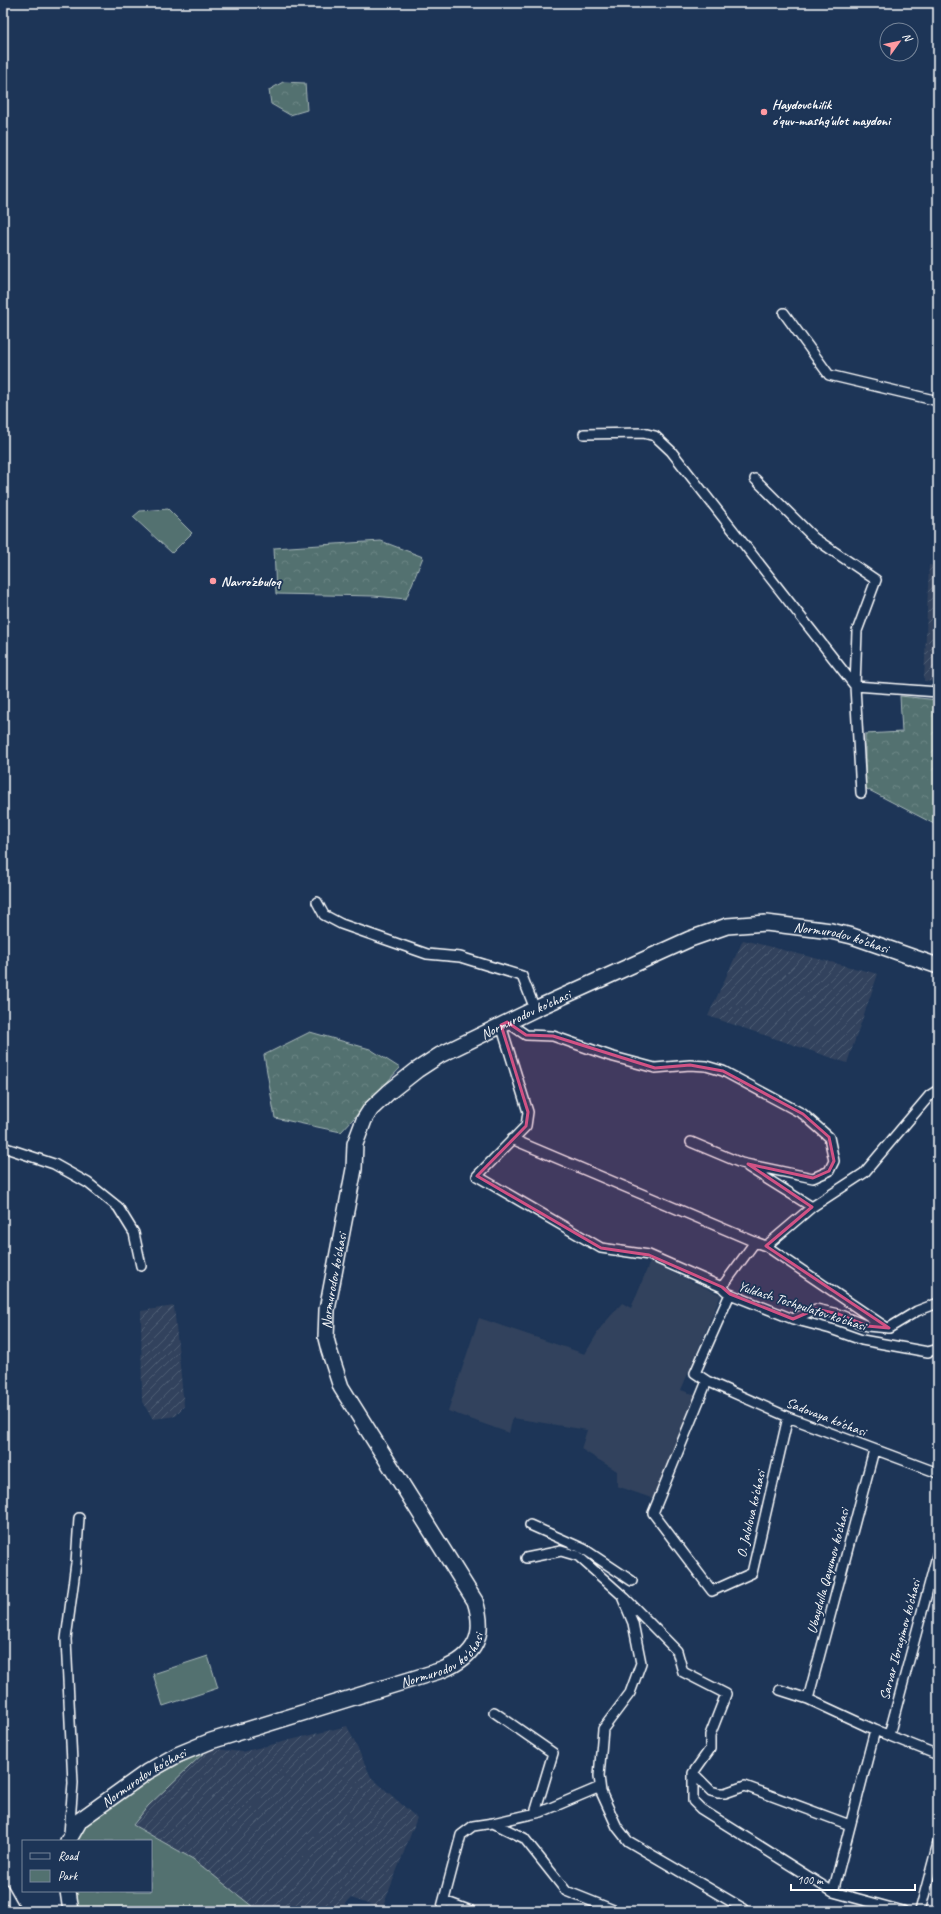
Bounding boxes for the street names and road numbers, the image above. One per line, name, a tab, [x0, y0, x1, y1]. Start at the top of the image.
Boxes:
street label: Normurodov ko'chasi	[793, 918, 893, 957]
street label: Normurodov ko'chasi	[478, 985, 575, 1043]
street label: Normurodov ko'chasi	[318, 1229, 351, 1329]
street label: Yuldash Toshpulatov ko'chasi	[736, 1277, 870, 1335]
street label: Sadovaya ko'chasi	[784, 1394, 871, 1441]
street label: O. Jalolova ko'chasi	[733, 1467, 770, 1559]
street label: Ubaydulla Qayumov ko'chasi	[803, 1504, 853, 1635]
street label: Sarvar Ibragimov ko'chasi	[876, 1576, 925, 1702]
street label: Normurodov ko'chasi	[398, 1629, 487, 1691]
street label: Normurodov ko'chasi	[98, 1743, 190, 1810]

